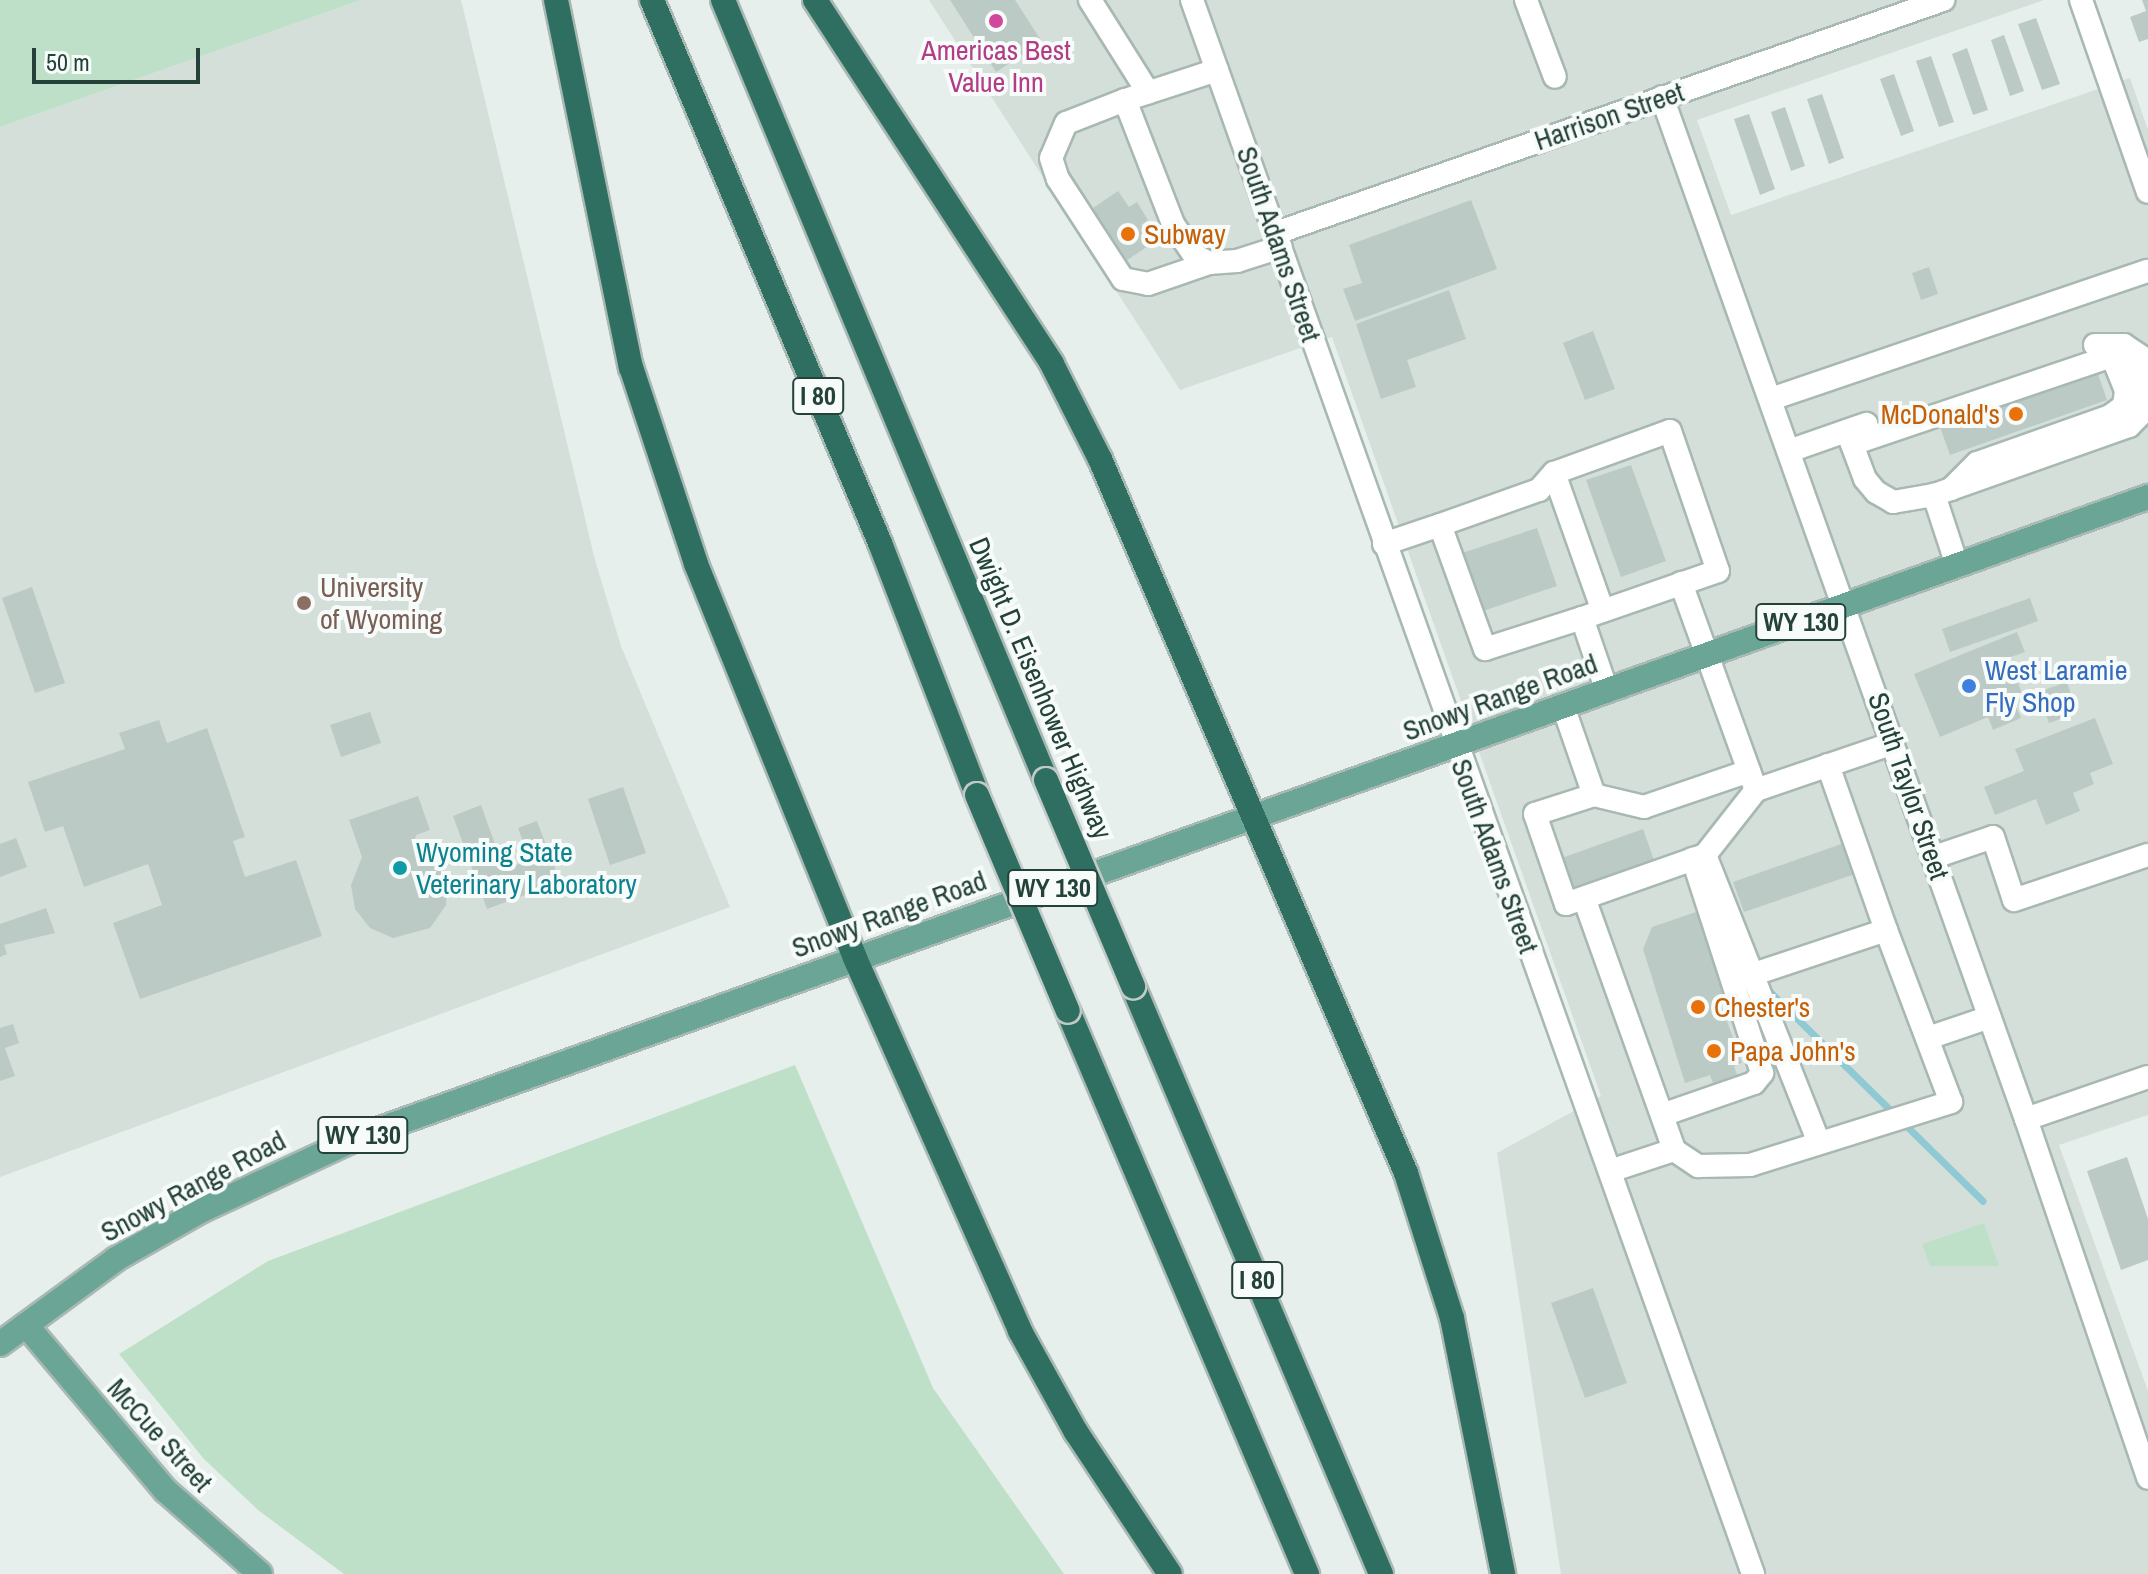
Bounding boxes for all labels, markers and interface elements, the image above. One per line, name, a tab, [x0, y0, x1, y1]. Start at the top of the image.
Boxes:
marker: Americas Best Value Inn	[987, 12, 1005, 30]
scale bar	[36, 32, 204, 82]
place label: Americas Best Value Inn	[921, 33, 1071, 99]
text: 50 m	[46, 46, 90, 78]
street label: Harrison Street	[1530, 75, 1688, 157]
street label: South Adams Street	[1230, 141, 1328, 347]
place label: Subway	[1144, 217, 1226, 251]
marker: Subway	[1119, 225, 1137, 243]
road number: I 80	[792, 374, 844, 418]
place label: McDonald's	[1881, 397, 2000, 431]
marker: McDonald's	[2007, 405, 2025, 423]
street label: Dwight D. Eisenhower Highway	[962, 532, 1120, 844]
place label: University of Wyoming	[320, 570, 442, 636]
marker: University of Wyoming	[295, 594, 313, 612]
road number: WY 130	[1755, 600, 1847, 644]
street label: Snowy Range Road	[1398, 646, 1602, 748]
place label: West Laramie Fly Shop	[1985, 653, 2128, 719]
marker: West Laramie Fly Shop	[1960, 677, 1978, 695]
street label: South Taylor Street	[1861, 688, 1957, 884]
street label: South Adams Street	[1444, 754, 1546, 958]
place label: Wyoming State Veterinary Laboratory	[416, 835, 637, 901]
marker: Wyoming State Veterinary Laboratory	[391, 859, 409, 877]
street label: Snowy Range Road	[787, 863, 991, 965]
road number: WY 130	[1007, 866, 1099, 910]
place label: Chester's	[1714, 990, 1810, 1024]
marker: Chester's	[1689, 998, 1707, 1016]
place label: Papa John's	[1730, 1034, 1856, 1068]
marker: Papa John's	[1705, 1042, 1723, 1060]
road number: WY 130	[317, 1113, 409, 1157]
street label: Snowy Range Road	[95, 1123, 291, 1249]
road number: I 80	[1231, 1258, 1283, 1302]
street label: McCue Street	[101, 1372, 219, 1498]

